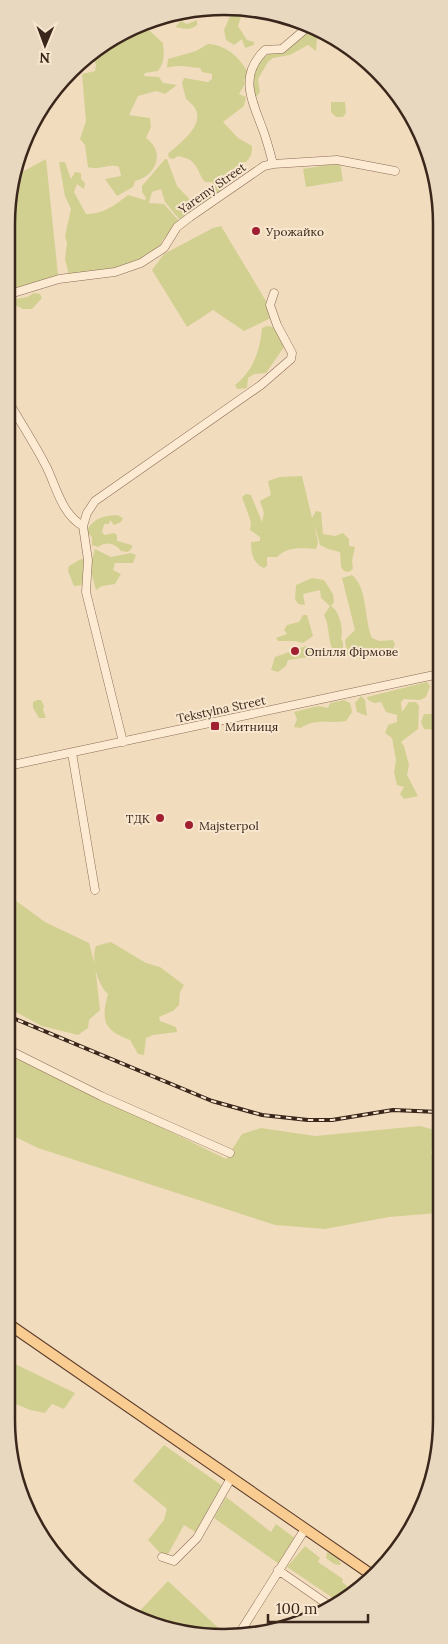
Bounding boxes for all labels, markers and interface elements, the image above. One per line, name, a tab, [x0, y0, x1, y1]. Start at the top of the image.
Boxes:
north arrow	[20, 20, 70, 70]
text: N	[39, 49, 50, 67]
street label: Yaremy Street	[175, 159, 249, 217]
place label: Урожайко	[265, 224, 324, 239]
marker: Урожайко	[250, 225, 262, 237]
place label: Опілля Фірмове	[305, 644, 399, 659]
marker: Опілля Фірмове	[289, 645, 301, 657]
street label: Tekstylna Street	[175, 692, 267, 726]
place label: Митниця	[225, 719, 278, 734]
marker: Митниця	[209, 720, 221, 732]
place label: ТДК	[126, 811, 151, 826]
marker: ТДК	[154, 812, 166, 824]
place label: Majsterpol	[199, 818, 259, 833]
marker: Majsterpol	[183, 819, 195, 831]
scale bar	[268, 1592, 368, 1624]
text: 100 m	[276, 1599, 317, 1618]

